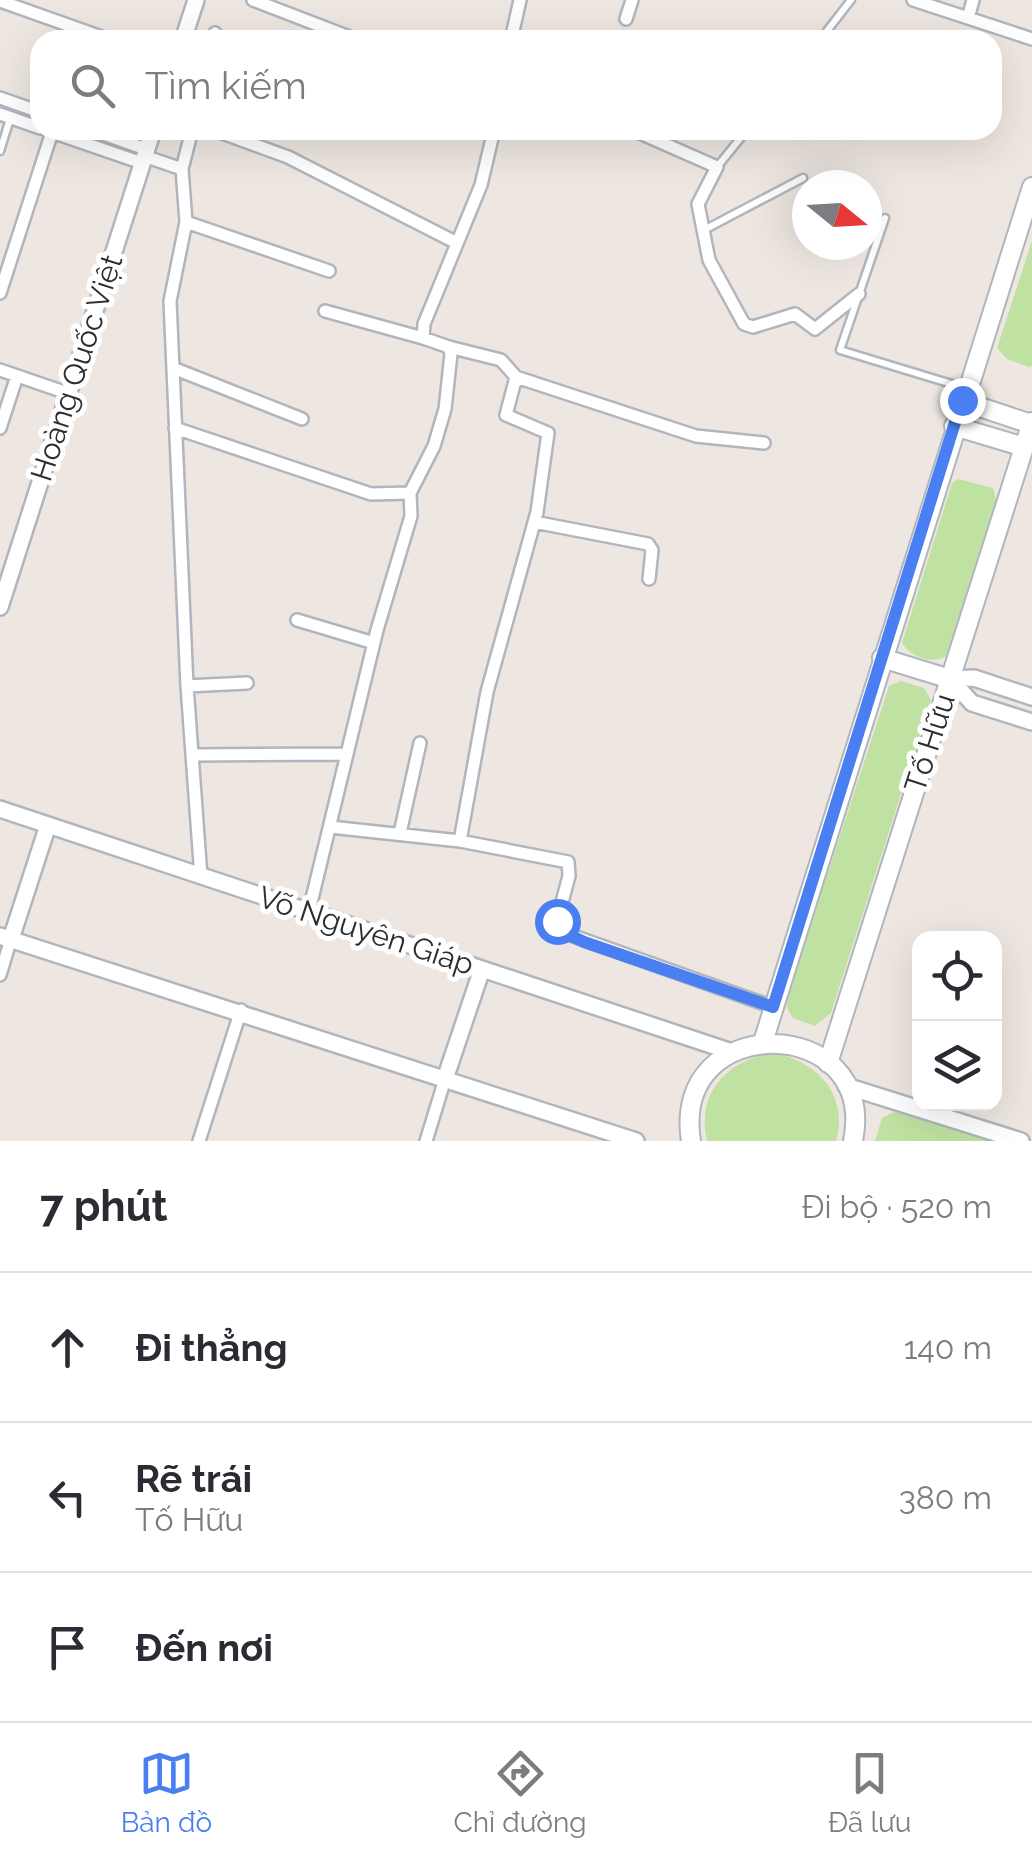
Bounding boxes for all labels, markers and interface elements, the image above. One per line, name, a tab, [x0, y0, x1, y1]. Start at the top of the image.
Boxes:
search box	[30, 30, 1002, 140]
icon: search	[65, 58, 120, 113]
text: Tìm kiếm	[145, 63, 307, 108]
north arrow	[792, 170, 882, 260]
street label: Hoàng Quốc Việt	[23, 250, 130, 485]
route end	[940, 378, 986, 424]
street label: Tố Hữu	[897, 689, 962, 797]
street label: Võ Nguyên Giáp	[254, 879, 478, 982]
route start	[535, 899, 581, 945]
map controls	[912, 931, 1002, 1111]
button: locate	[912, 931, 1002, 1021]
button: layers	[912, 1021, 1002, 1111]
text: 7 phút	[40, 1182, 168, 1231]
text: Đi bộ · 520 m	[801, 1188, 992, 1225]
icon: ahead	[40, 1320, 95, 1375]
text: Đi thẳng	[135, 1325, 288, 1370]
text: 140 m	[904, 1329, 992, 1366]
text: Rẽ trái	[135, 1456, 252, 1501]
icon: left	[40, 1470, 95, 1525]
text: 380 m	[899, 1479, 992, 1516]
text: Tố Hữu	[135, 1501, 243, 1538]
icon: arrive	[40, 1620, 95, 1675]
text: Đến nơi	[135, 1625, 273, 1670]
tab: Bản đồ	[121, 1746, 212, 1839]
tab: Chỉ đường	[453, 1746, 587, 1839]
tab: Đã lưu	[828, 1746, 911, 1839]

